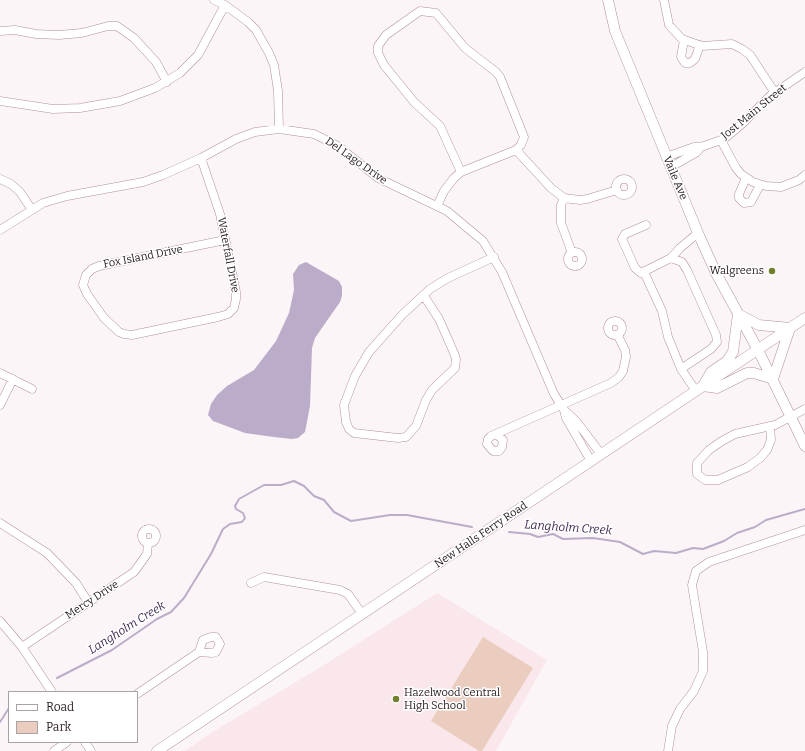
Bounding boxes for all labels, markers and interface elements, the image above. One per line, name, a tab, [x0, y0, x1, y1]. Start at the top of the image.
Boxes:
street label: Jost Main Street	[719, 82, 789, 142]
street label: Del Lago Drive	[322, 135, 390, 187]
street label: Vaile Ave	[660, 154, 690, 202]
street label: Waterfall Drive	[214, 216, 242, 294]
street label: Fox Island Drive	[102, 243, 184, 271]
place label: Walgreens	[710, 264, 764, 278]
marker: Walgreens	[767, 266, 777, 276]
street label: New Halls Ferry Road	[432, 499, 530, 571]
water label: Langholm Creek	[524, 518, 612, 538]
street label: Mercy Drive	[63, 578, 121, 622]
water label: Langholm Creek	[86, 599, 168, 657]
place label: Hazelwood Central High School	[404, 686, 500, 712]
legend	[8, 691, 138, 743]
marker: Hazelwood Central High School	[391, 694, 401, 704]
text: Road	[46, 700, 74, 714]
text: Park	[46, 720, 71, 734]

